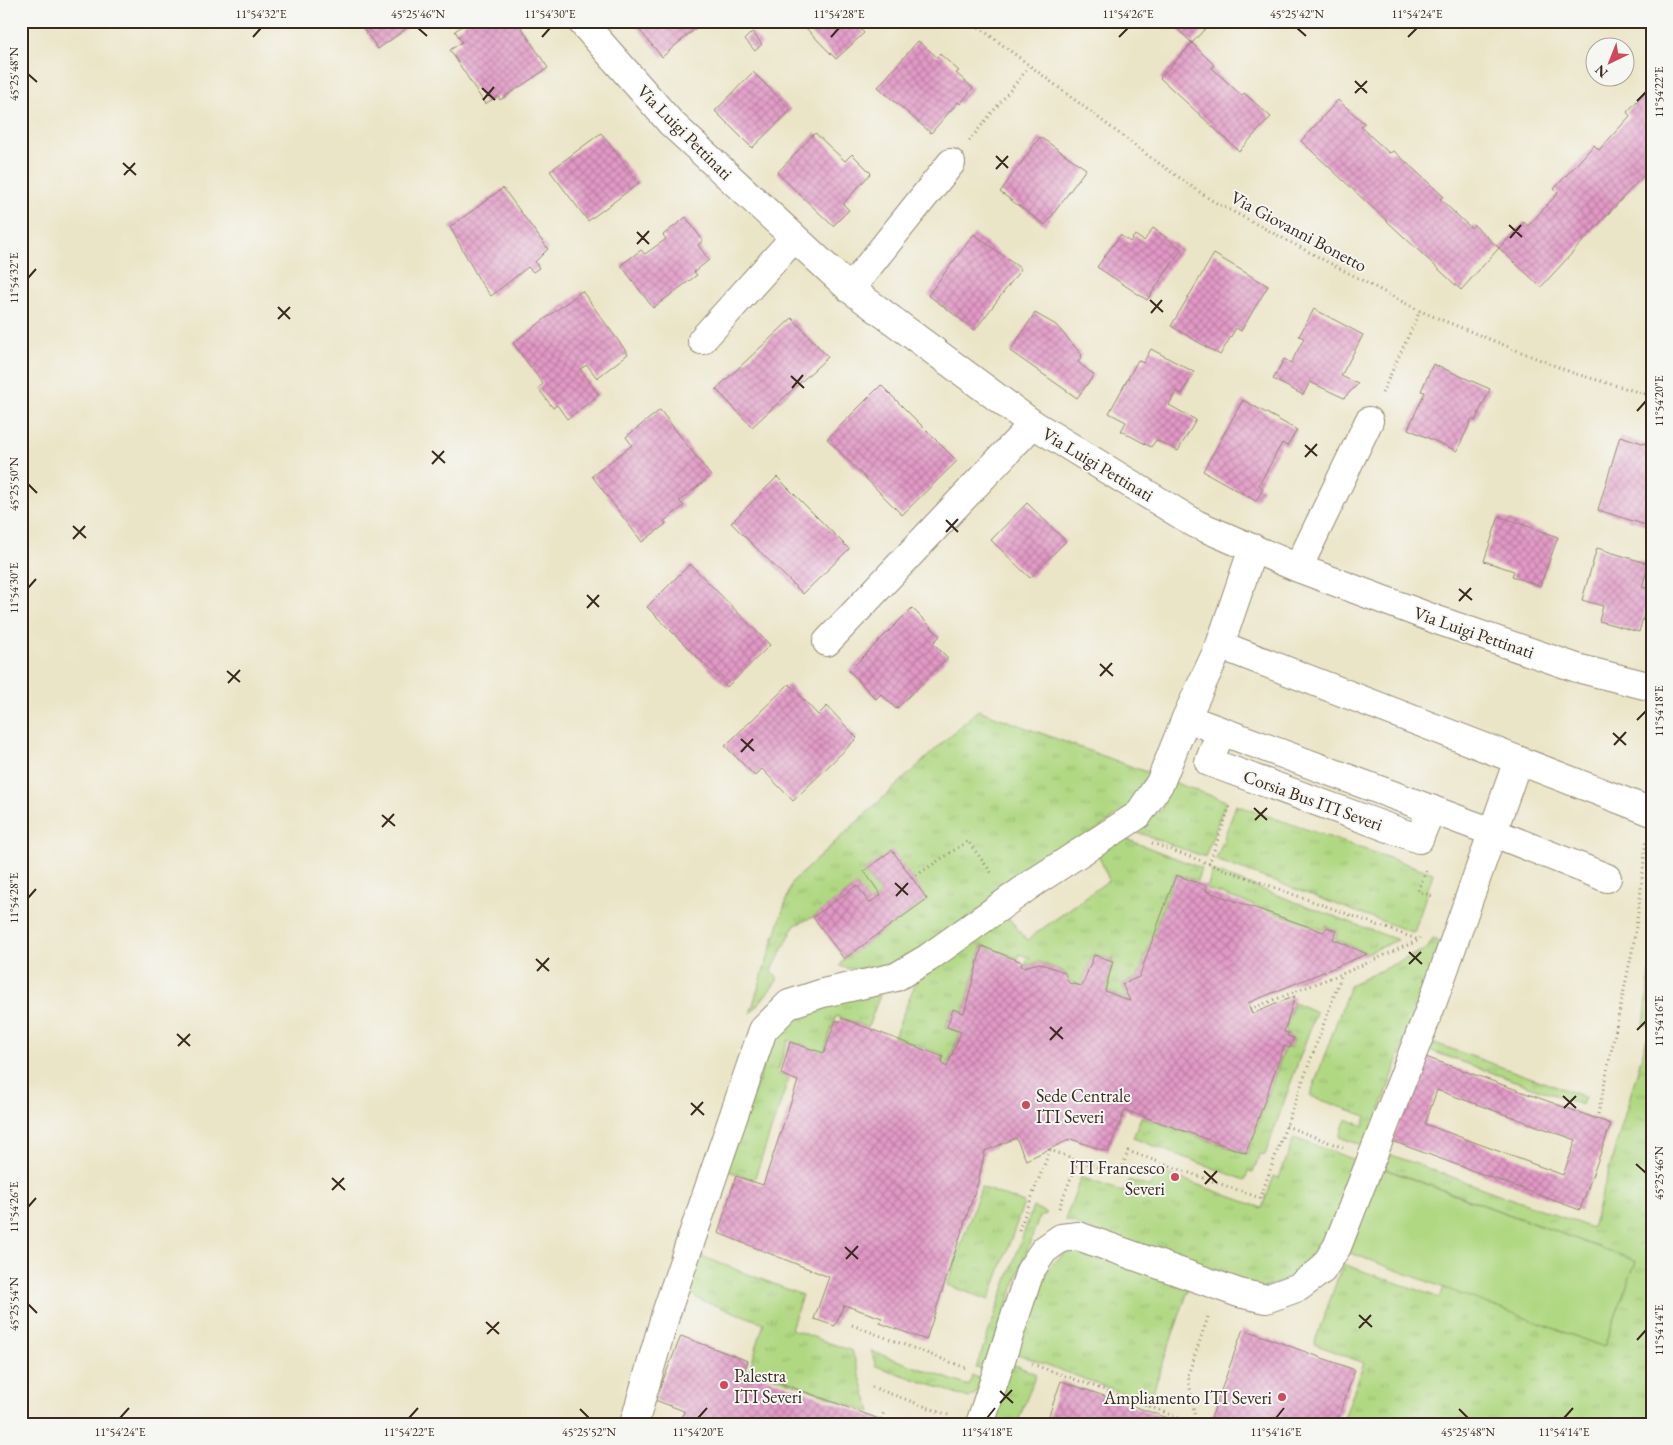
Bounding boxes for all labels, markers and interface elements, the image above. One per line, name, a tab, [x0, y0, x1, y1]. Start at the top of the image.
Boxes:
text: 11°54'32"E	[235, 6, 287, 22]
text: 45°25'46"N	[391, 6, 445, 22]
text: 11°54'30"E	[524, 6, 576, 22]
text: 11°54'28"E	[813, 6, 865, 22]
text: 11°54'26"E	[1102, 6, 1154, 22]
text: 45°25'42"N	[1270, 6, 1324, 22]
text: 11°54'24"E	[1391, 6, 1443, 22]
north arrow	[1586, 38, 1636, 88]
text: 45°25'48"N	[6, 47, 22, 101]
text: N	[1590, 61, 1611, 82]
text: 11°54'22"E	[1651, 66, 1667, 118]
street label: Via Luigi Pettinati	[632, 79, 738, 185]
street label: Via Giovanni Bonetto	[1227, 185, 1371, 277]
text: 11°54'32"E	[6, 252, 22, 304]
text: 11°54'20"E	[1651, 375, 1667, 427]
street label: Via Luigi Pettinati	[1038, 422, 1158, 507]
text: 45°25'50"N	[6, 457, 22, 511]
text: 11°54'30"E	[6, 562, 22, 614]
street label: Via Luigi Pettinati	[1411, 601, 1538, 664]
text: 11°54'18"E	[1651, 685, 1667, 737]
street label: Corsia Bus ITI Severi	[1240, 764, 1386, 836]
text: 11°54'28"E	[6, 872, 22, 924]
text: 11°54'16"E	[1651, 995, 1667, 1047]
place label: Sede Centrale ITI Severi	[1036, 1084, 1130, 1128]
marker: Sede Centrale ITI Severi	[1020, 1099, 1032, 1111]
text: 45°25'46"N	[1651, 1146, 1667, 1200]
place label: ITI Francesco Severi	[1070, 1156, 1166, 1200]
marker: ITI Francesco Severi	[1169, 1171, 1181, 1183]
text: 11°54'26"E	[6, 1181, 22, 1233]
text: 45°25'54"N	[6, 1277, 22, 1331]
text: 11°54'14"E	[1651, 1304, 1667, 1356]
place label: Palestra ITI Severi	[734, 1364, 803, 1408]
marker: Palestra ITI Severi	[718, 1379, 730, 1391]
place label: Ampliamento ITI Severi	[1103, 1386, 1273, 1409]
marker: Ampliamento ITI Severi	[1276, 1391, 1288, 1403]
text: 11°54'24"E	[94, 1424, 146, 1440]
text: 11°54'22"E	[383, 1424, 435, 1440]
text: 45°25'52"N	[562, 1424, 616, 1440]
text: 11°54'20"E	[672, 1424, 724, 1440]
text: 11°54'18"E	[961, 1424, 1013, 1440]
text: 11°54'16"E	[1250, 1424, 1302, 1440]
text: 45°25'48"N	[1441, 1424, 1495, 1440]
text: 11°54'14"E	[1538, 1424, 1590, 1440]

